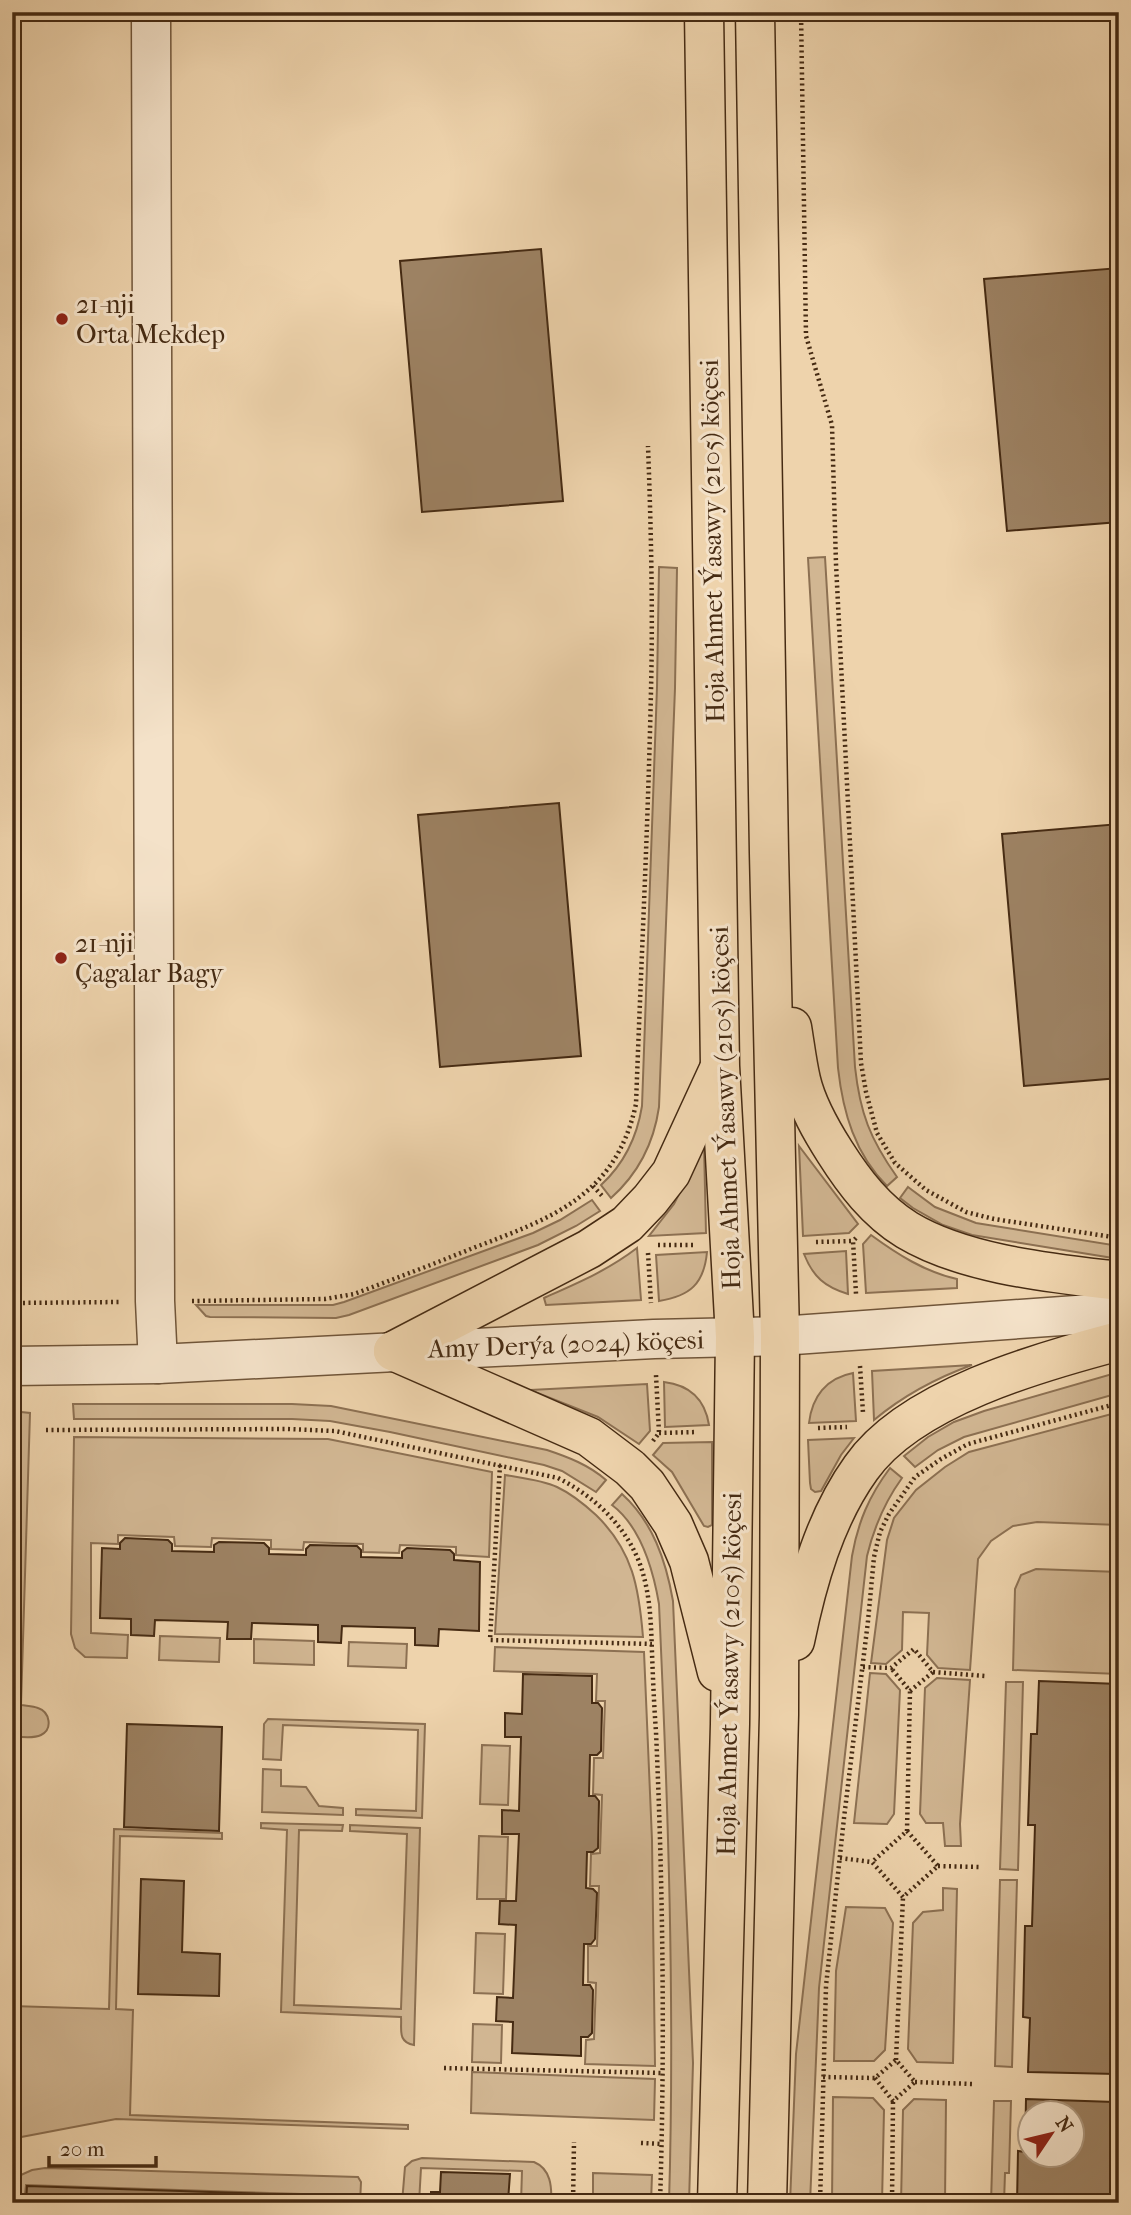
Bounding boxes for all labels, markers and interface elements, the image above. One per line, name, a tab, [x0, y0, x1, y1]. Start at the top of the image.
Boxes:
place label: 21-nji Orta Mekdep	[76, 289, 225, 350]
marker: 21-nji Orta Mekdep	[54, 311, 70, 327]
street label: Hoja Ahmet Ýasawy (2105) köçesi	[693, 359, 731, 723]
street label: Hoja Ahmet Ýasawy (2105) köçesi	[703, 925, 747, 1290]
place label: 21-nji Çagalar Bagy	[75, 928, 224, 989]
marker: 21-nji Çagalar Bagy	[53, 950, 69, 966]
street label: Amy Derýa (2024) köçesi	[426, 1324, 705, 1365]
street label: Hoja Ahmet Ýasawy (2105) köçesi	[710, 1492, 748, 1856]
north arrow	[1016, 2100, 1086, 2170]
text: N	[1051, 2113, 1078, 2138]
scale bar	[49, 2124, 156, 2168]
text: 20 m	[60, 2137, 105, 2161]

